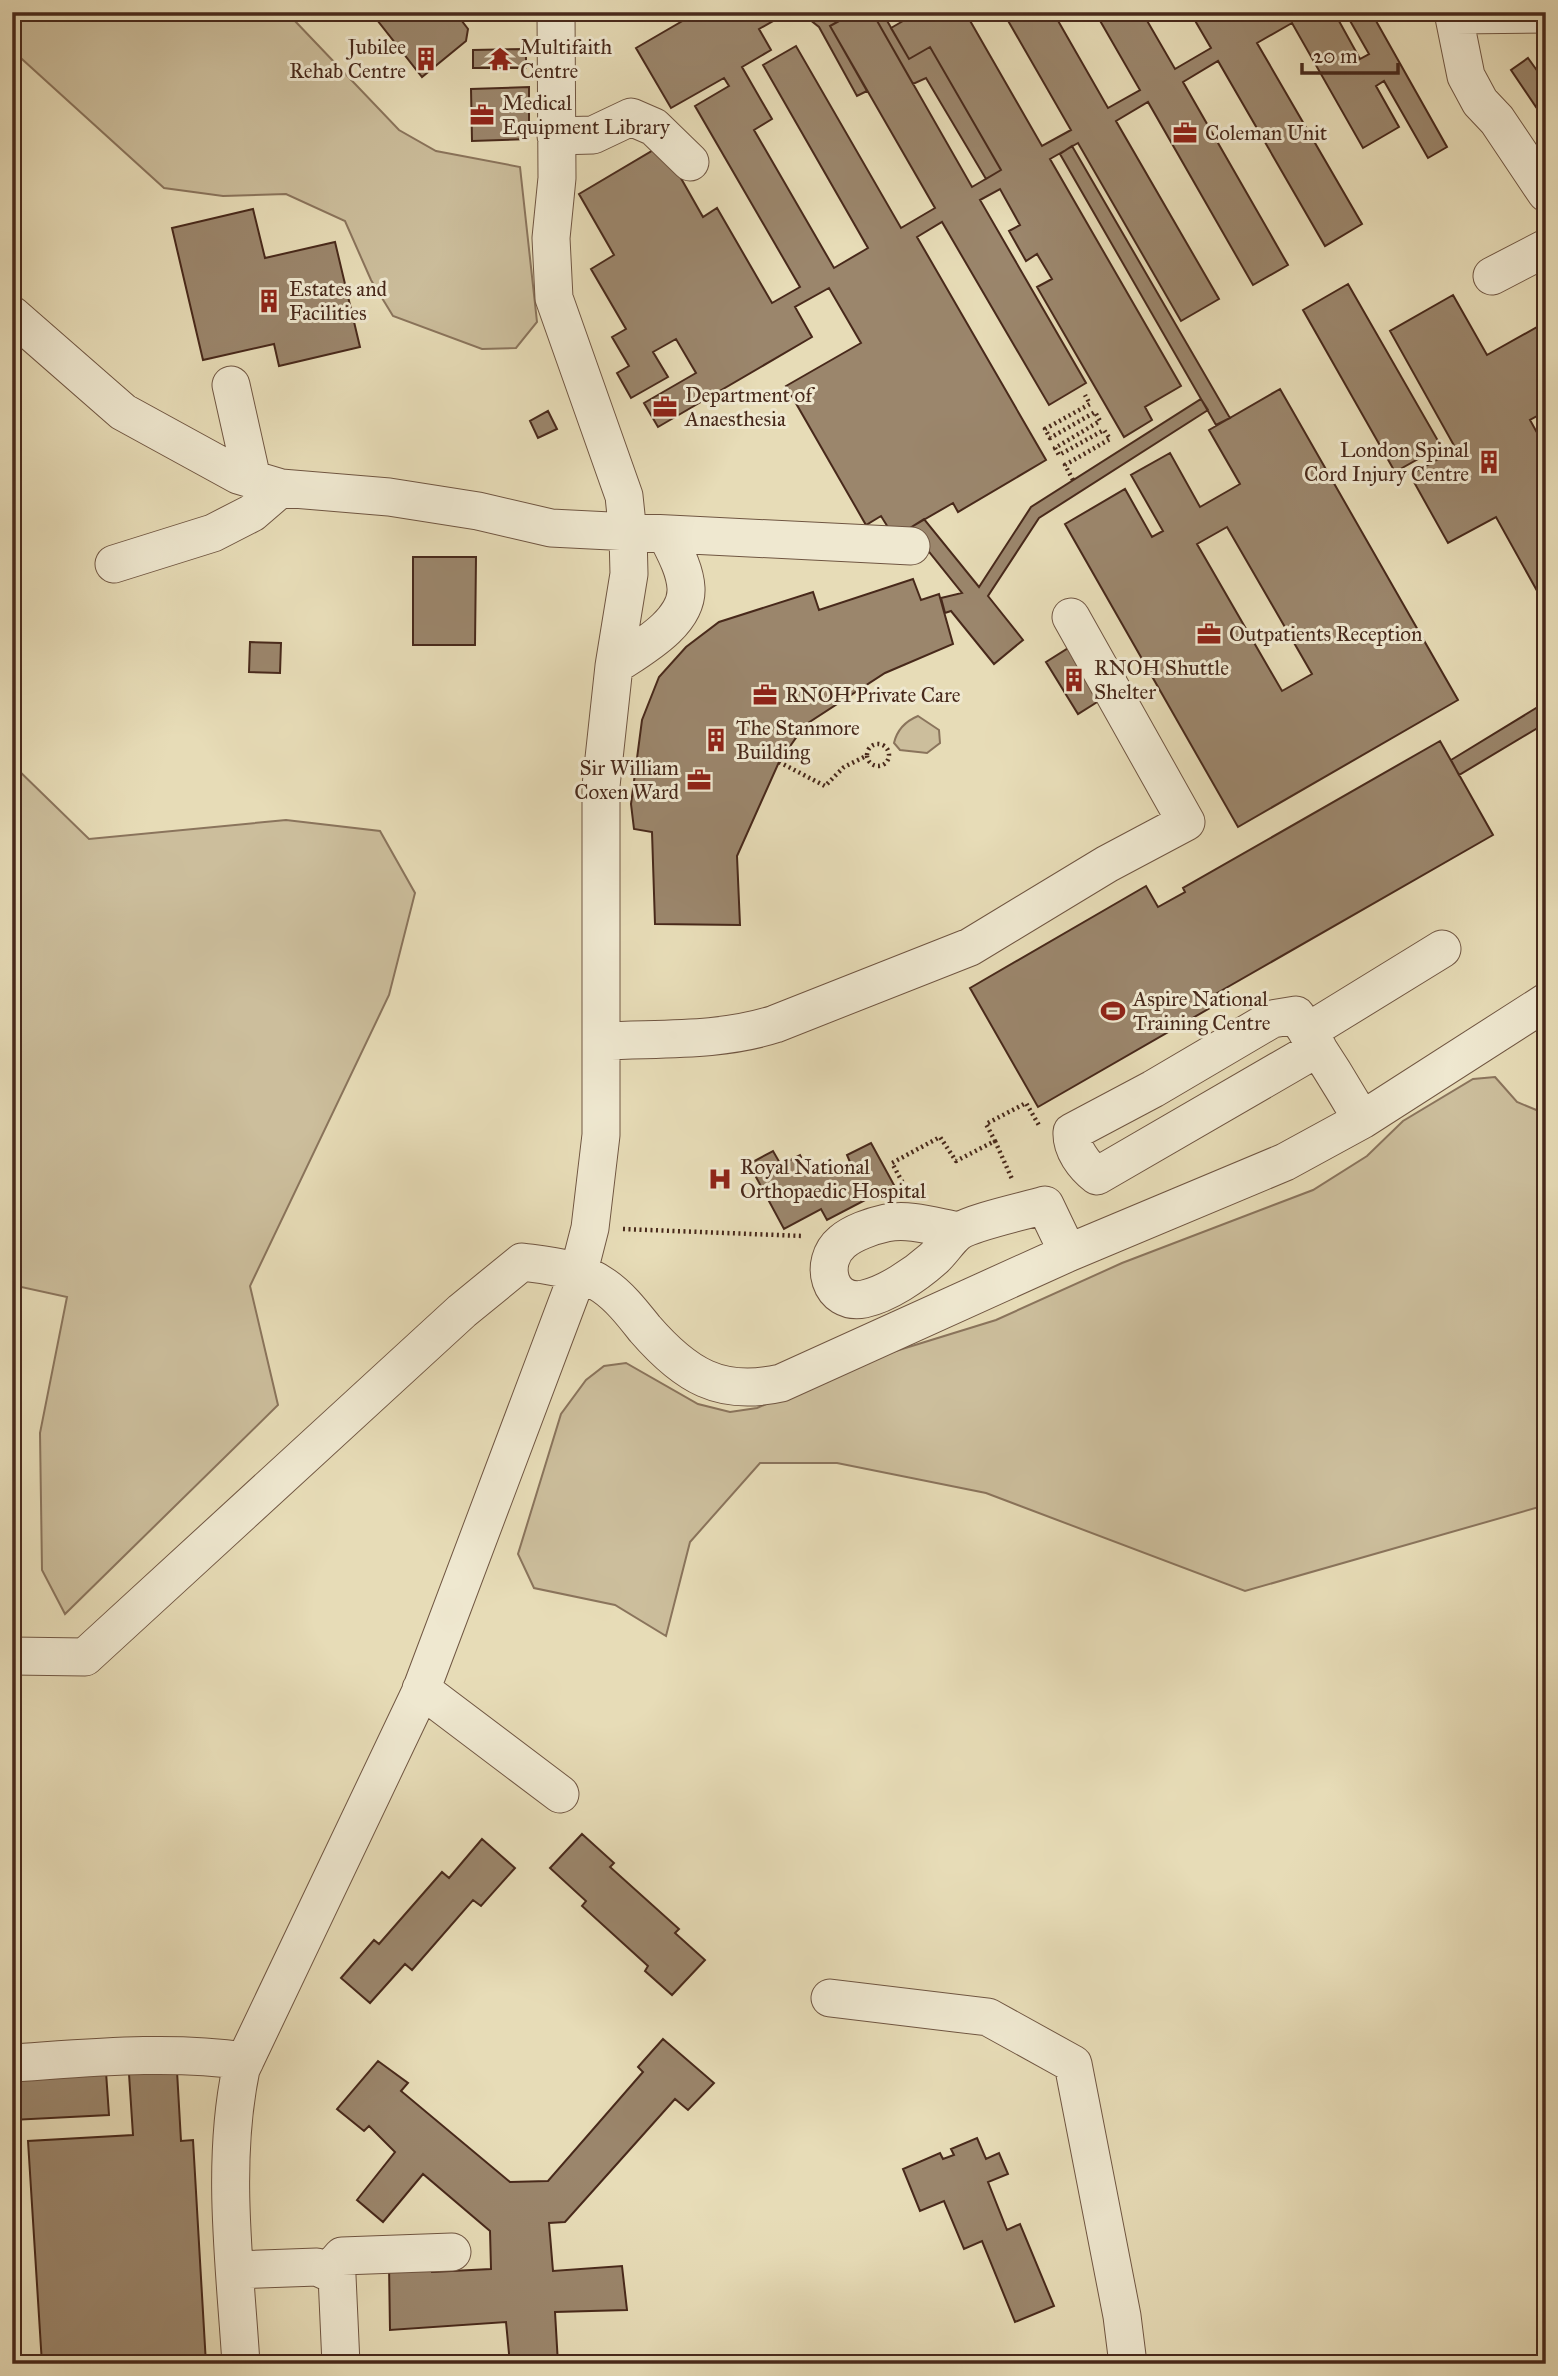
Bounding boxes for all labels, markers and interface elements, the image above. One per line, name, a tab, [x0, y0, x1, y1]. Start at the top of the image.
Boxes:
scale bar	[1302, 32, 1399, 76]
place label: Jubilee Rehab Centre	[289, 34, 406, 84]
place label: Multifaith Centre	[520, 34, 612, 84]
text: 20 m	[1313, 43, 1358, 69]
building icon: Jubilee Rehab Centre	[412, 45, 440, 73]
temple icon: Multifaith Centre	[486, 45, 514, 73]
place label: Medical Equipment Library	[502, 90, 671, 140]
office icon: Medical Equipment Library	[468, 101, 496, 129]
office icon: Coleman Unit	[1171, 119, 1199, 147]
place label: Coleman Unit	[1205, 120, 1328, 146]
place label: Estates and Facilities	[289, 276, 388, 326]
building icon: Estates and Facilities	[255, 287, 283, 315]
place label: Department of Anaesthesia	[684, 382, 815, 432]
office icon: Department of Anaesthesia	[651, 393, 679, 421]
place label: London Spinal Cord Injury Centre	[1304, 437, 1469, 487]
building icon: London Spinal Cord Injury Centre	[1475, 448, 1503, 476]
office icon: Outpatients Reception	[1195, 620, 1223, 648]
place label: Outpatients Reception	[1229, 621, 1422, 647]
place label: RNOH Shuttle Shelter	[1094, 655, 1229, 705]
building icon: RNOH Shuttle Shelter	[1060, 666, 1088, 694]
office icon: RNOH Private Care	[751, 681, 779, 709]
place label: RNOH Private Care	[785, 682, 961, 708]
place label: The Stanmore Building	[736, 715, 860, 765]
building icon: The Stanmore Building	[702, 726, 730, 754]
place label: Sir William Coxen Ward	[574, 755, 679, 805]
office icon: Sir William Coxen Ward	[685, 766, 713, 794]
place label: Aspire National Training Centre	[1132, 986, 1271, 1036]
sports icon: Aspire National Training Centre	[1099, 997, 1127, 1025]
place label: Royal National Orthopaedic Hospital	[740, 1154, 926, 1204]
hospital icon: Royal National Orthopaedic Hospital	[706, 1165, 734, 1193]

